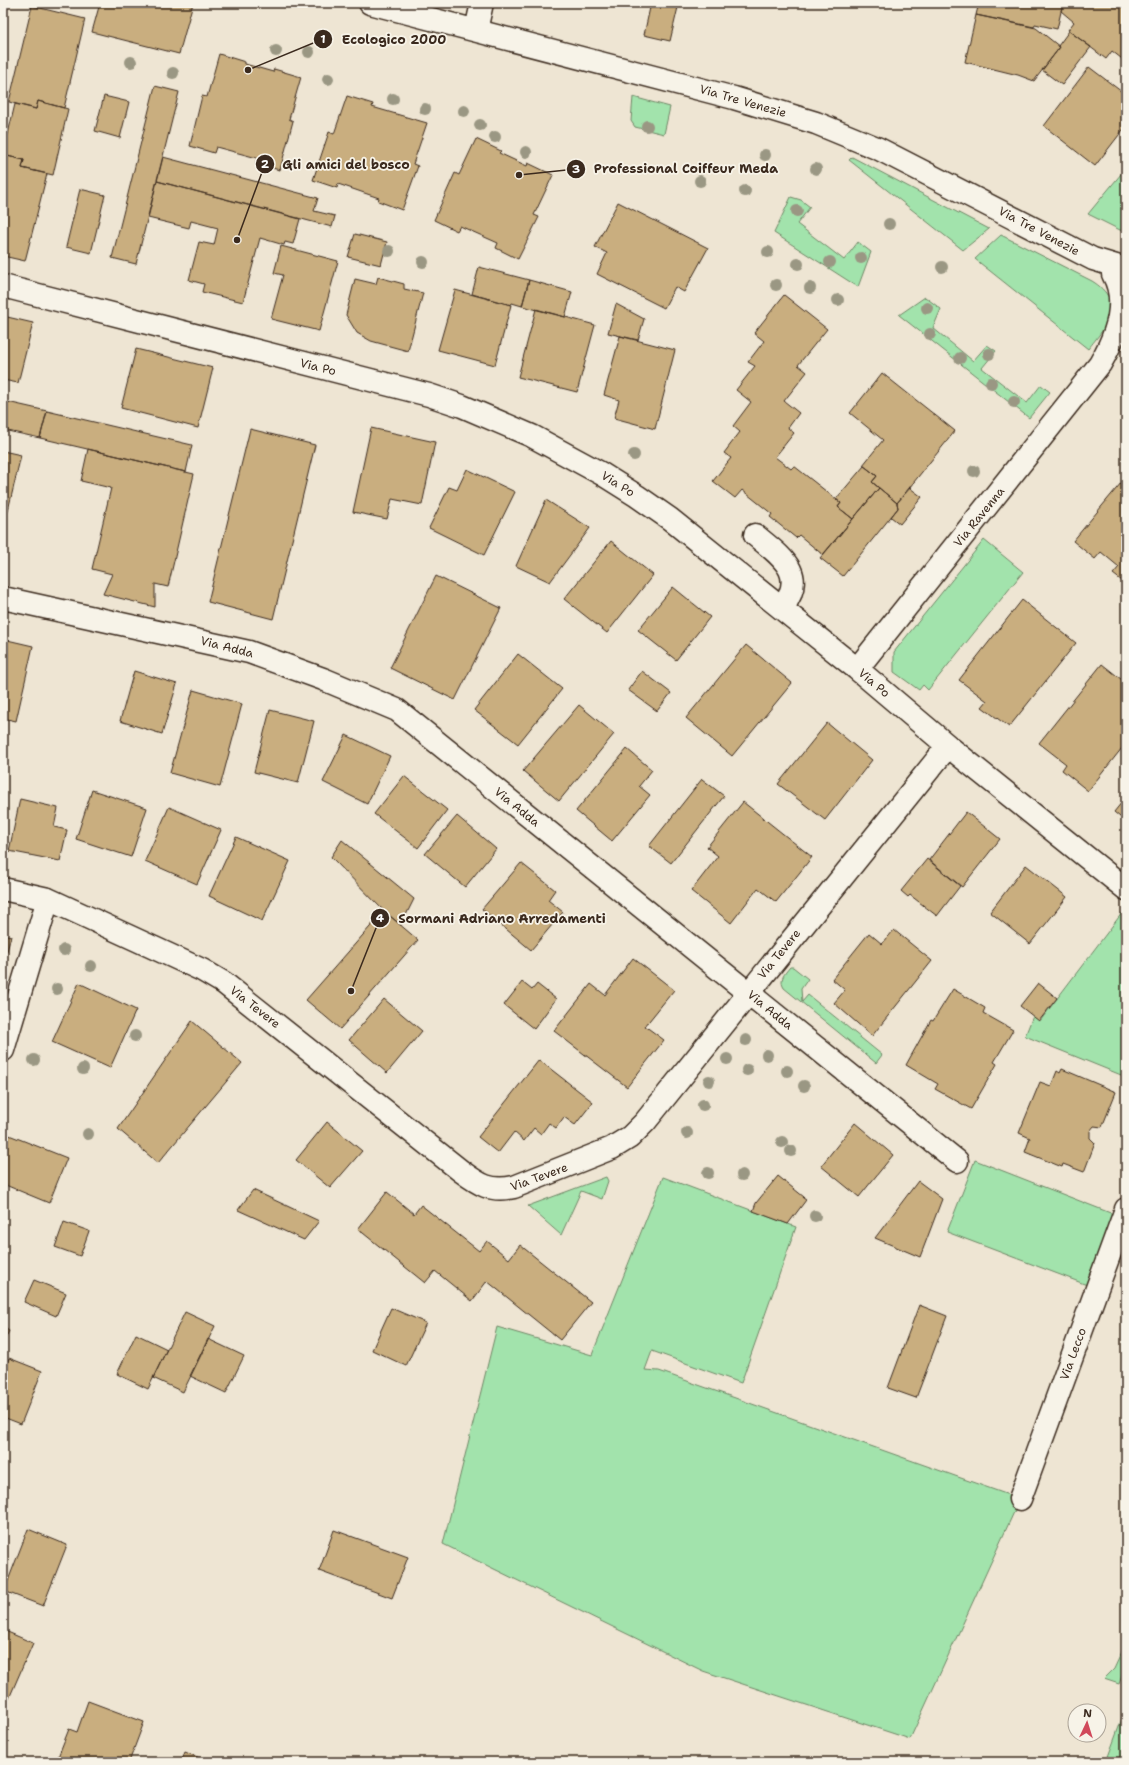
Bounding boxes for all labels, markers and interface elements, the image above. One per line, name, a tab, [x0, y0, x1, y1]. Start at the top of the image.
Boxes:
callout: Ecologico 2000	[313, 27, 454, 52]
text: 1	[320, 31, 326, 47]
text: Ecologico 2000	[342, 31, 446, 48]
street label: Via Tre Venezie	[698, 81, 789, 121]
callout: Gli amici del bosco	[255, 152, 418, 177]
text: 2	[261, 156, 270, 172]
text: Gli amici del bosco	[282, 156, 410, 173]
callout: Professional Coiffeur Meda	[566, 156, 786, 181]
text: Professional Coiffeur Meda	[594, 160, 778, 177]
text: 3	[572, 161, 580, 177]
street label: Via Tre Venezie	[996, 203, 1083, 259]
street label: Via Po	[298, 355, 338, 379]
street label: Via Po	[598, 467, 638, 501]
street label: Via Ravenna	[950, 483, 1009, 550]
street label: Via Adda	[199, 633, 256, 661]
street label: Via Po	[855, 665, 893, 701]
street label: Via Adda	[491, 784, 544, 831]
callout: Sormani Adriano Arredamenti	[370, 906, 614, 931]
text: 4	[376, 910, 385, 926]
text: Sormani Adriano Arredamenti	[398, 910, 606, 927]
street label: Via Tevere	[754, 925, 804, 982]
street label: Via Tevere	[226, 982, 284, 1032]
street label: Via Adda	[744, 987, 797, 1034]
street label: Via Tevere	[508, 1159, 570, 1195]
street label: Via Lecco	[1056, 1326, 1090, 1382]
north arrow	[1067, 1703, 1107, 1743]
text: N	[1083, 1706, 1093, 1721]

